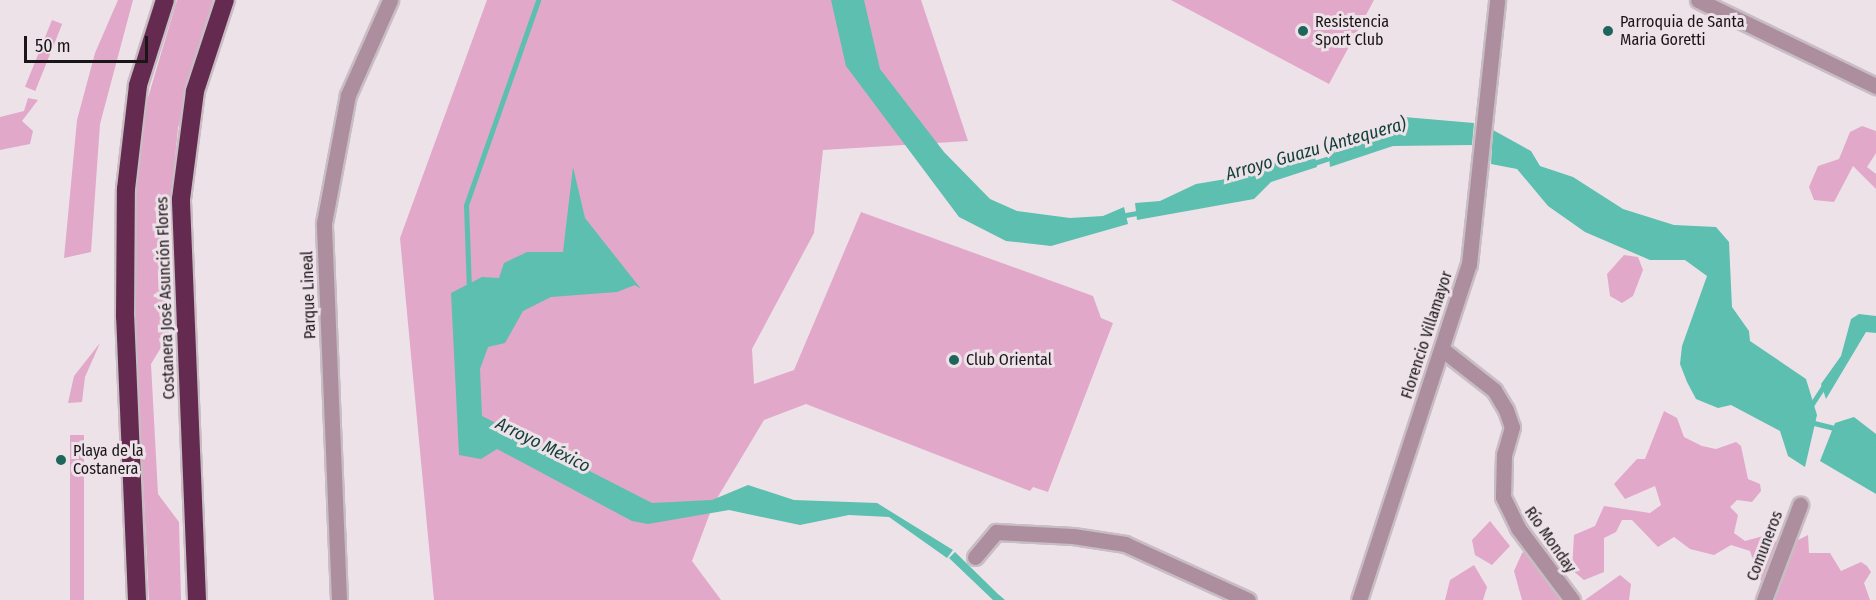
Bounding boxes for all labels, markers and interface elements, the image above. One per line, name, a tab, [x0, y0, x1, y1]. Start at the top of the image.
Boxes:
place label: Resistencia Sport Club	[1315, 12, 1389, 50]
place label: Parroquia de Santa Maria Goretti	[1620, 12, 1744, 50]
scale bar	[27, 24, 152, 62]
marker: Resistencia Sport Club	[1296, 24, 1310, 38]
marker: Parroquia de Santa Maria Goretti	[1601, 24, 1615, 38]
text: 50 m	[35, 35, 71, 57]
water label: Arroyo Guazu (Antequera)	[1223, 113, 1409, 185]
street label: Costanera José Asunción Flores	[153, 196, 179, 400]
street label: Parque Lineal	[298, 251, 320, 339]
street label: Florencio Villamayor	[1397, 269, 1457, 401]
place label: Club Oriental	[966, 350, 1052, 370]
marker: Club Oriental	[947, 353, 961, 367]
water label: Arroyo México	[492, 413, 594, 477]
place label: Playa de la Costanera	[73, 441, 144, 479]
marker: Playa de la Costanera	[54, 453, 68, 467]
street label: Río Monday	[1520, 503, 1580, 577]
street label: Comuneros	[1743, 508, 1787, 584]

